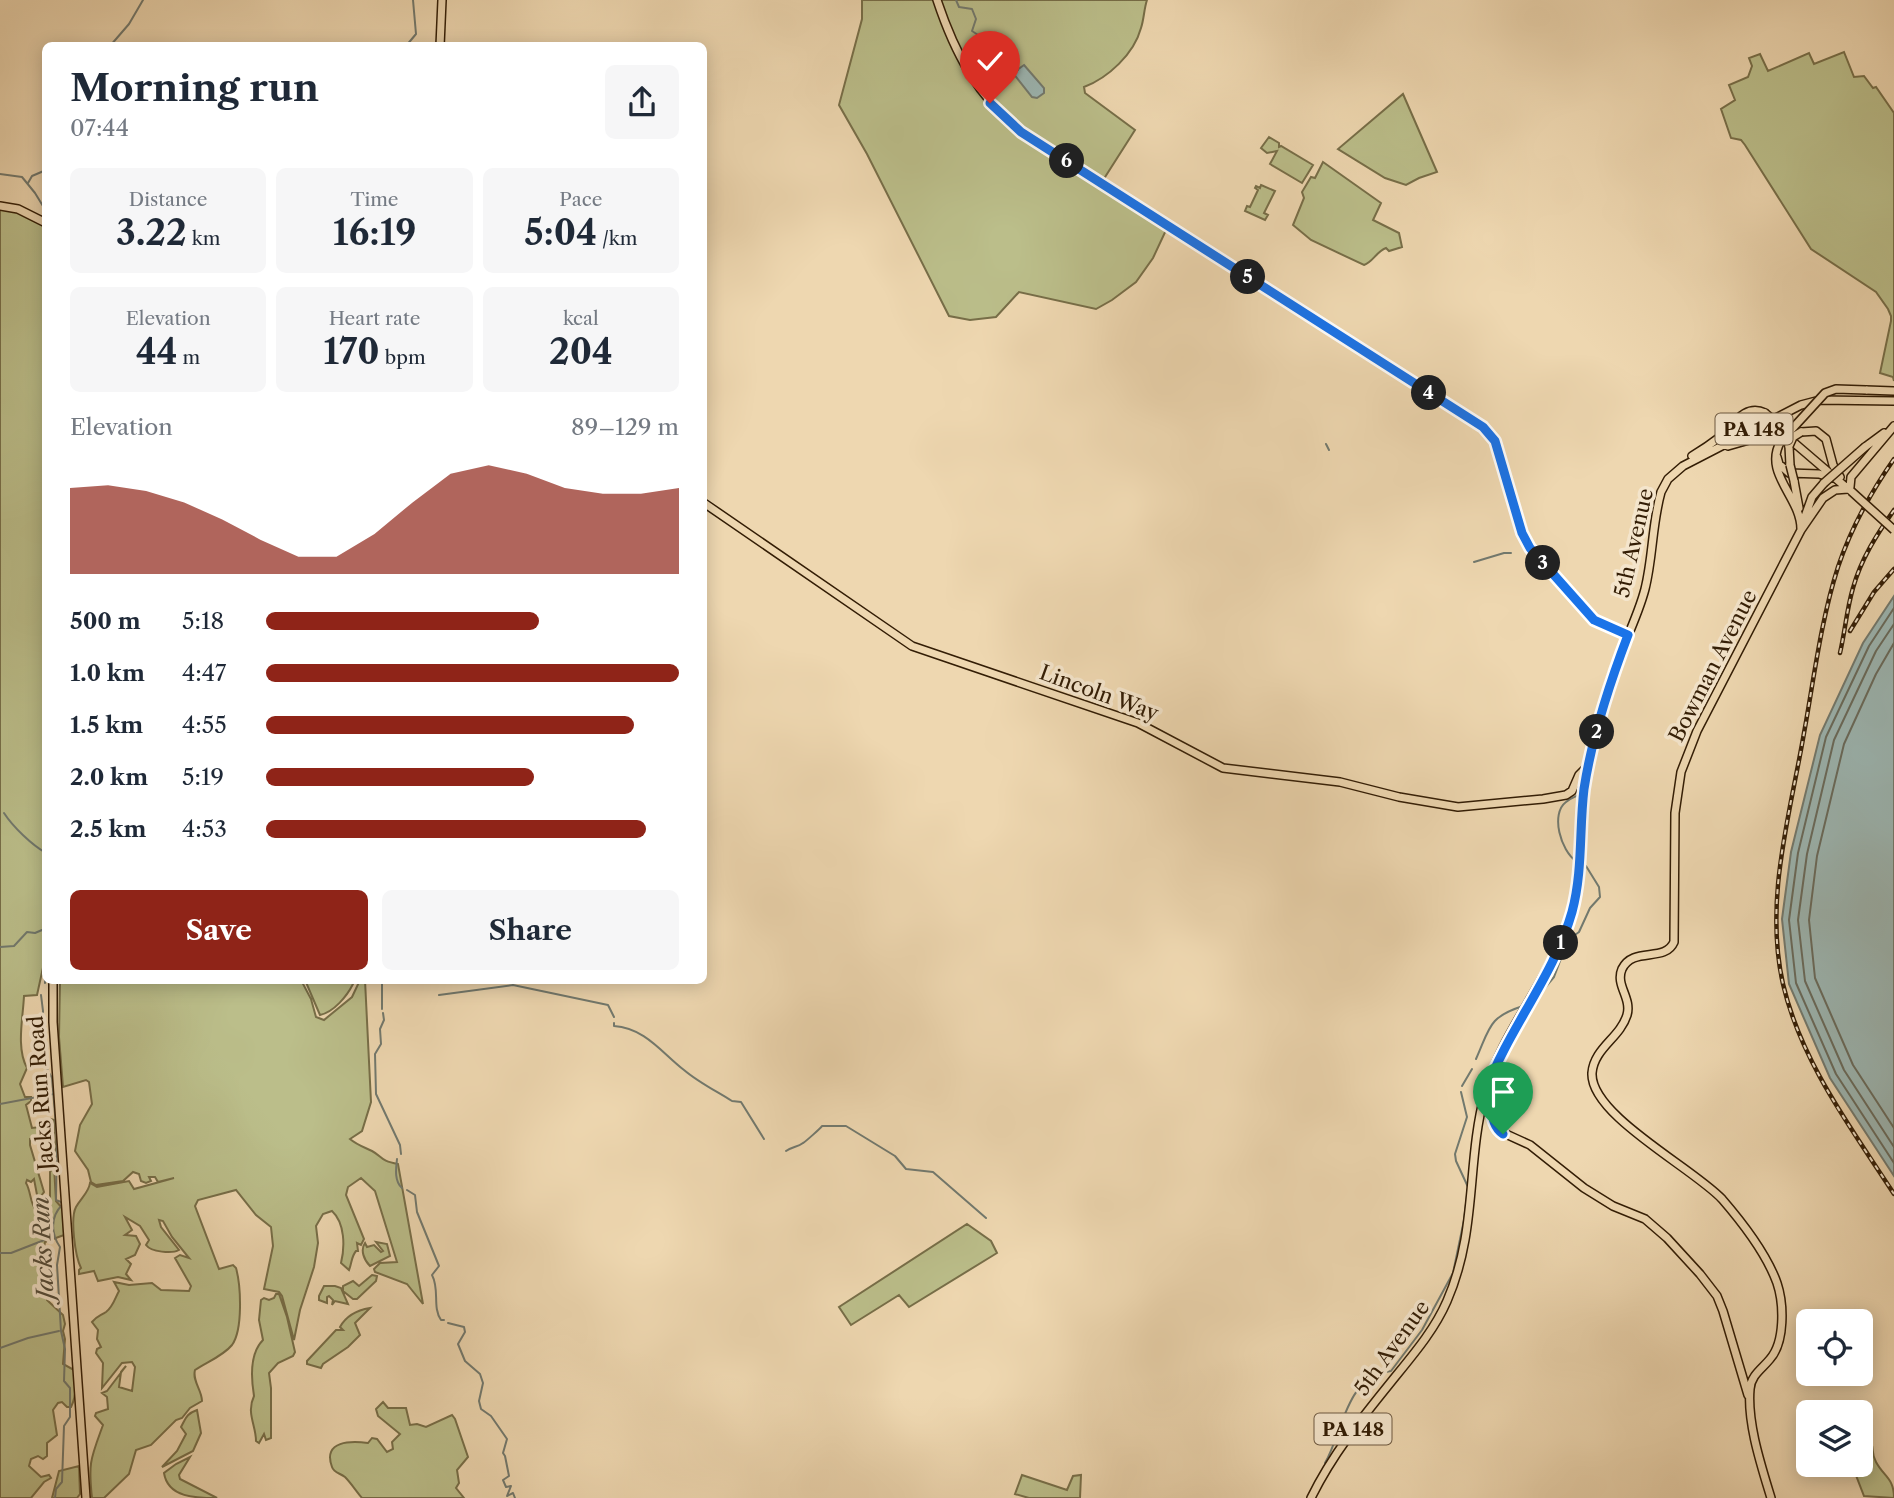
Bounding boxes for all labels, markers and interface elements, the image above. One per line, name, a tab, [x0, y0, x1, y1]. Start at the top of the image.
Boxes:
pin	[960, 31, 1020, 103]
icon: check	[971, 42, 1009, 80]
text: Morning run	[70, 64, 319, 111]
button: share	[605, 65, 679, 139]
text: 07:44	[70, 114, 129, 142]
pin: 6	[1050, 144, 1084, 178]
text: 6	[1061, 149, 1072, 172]
text: Distance	[129, 188, 207, 211]
text: Time	[350, 188, 399, 211]
text: Pace	[559, 188, 602, 211]
text: 3.22	[116, 211, 187, 254]
text: 16:19	[333, 211, 416, 254]
text: 5:04	[524, 211, 597, 254]
text: km	[187, 227, 220, 250]
text: /km	[597, 227, 637, 250]
pin: 5	[1230, 260, 1266, 294]
text: 5	[1242, 265, 1253, 288]
text: Elevation	[126, 307, 211, 330]
text: Heart rate	[329, 307, 420, 330]
text: kcal	[563, 307, 599, 330]
text: 44	[136, 330, 178, 373]
text: 170	[323, 330, 380, 373]
text: 204	[549, 330, 613, 373]
text: m	[178, 346, 200, 369]
text: bpm	[380, 346, 426, 369]
pin: 4	[1412, 376, 1446, 410]
text: 4	[1423, 381, 1434, 404]
text: Elevation	[70, 413, 173, 441]
text: 89–129 m	[571, 413, 679, 441]
road number: PA 148	[1716, 414, 1792, 444]
street label: 5th Avenue	[1609, 486, 1658, 600]
pin: 3	[1526, 546, 1560, 580]
text: 3	[1537, 551, 1548, 574]
street label: Bowman Avenue	[1663, 585, 1762, 746]
text: 500 m	[70, 607, 141, 635]
text: 5:18	[182, 607, 224, 635]
text: 1.0 km	[70, 659, 145, 687]
text: 4:47	[182, 659, 226, 687]
street label: Lincoln Way	[1036, 659, 1162, 726]
text: 1.5 km	[70, 711, 143, 739]
text: 4:55	[182, 711, 227, 739]
pin: 2	[1580, 714, 1614, 750]
text: 2	[1591, 720, 1602, 743]
text: 2.0 km	[70, 763, 148, 791]
text: 5:19	[182, 763, 224, 791]
text: 2.5 km	[70, 815, 146, 843]
text: 4:53	[182, 815, 227, 843]
button: Save	[70, 890, 368, 970]
button: Share	[382, 890, 679, 970]
pin: 1	[1544, 926, 1578, 960]
text: 1	[1556, 931, 1565, 954]
street label: Jacks Run Road	[23, 1015, 59, 1174]
pin	[1473, 1062, 1533, 1134]
icon: arrive	[1484, 1073, 1522, 1111]
water label: Jacks Run	[26, 1196, 60, 1307]
street label: 5th Avenue	[1349, 1295, 1434, 1400]
map controls	[1796, 1309, 1873, 1477]
button: locate	[1796, 1309, 1873, 1386]
button: layers	[1796, 1400, 1873, 1477]
road number: PA 148	[1314, 1414, 1392, 1444]

